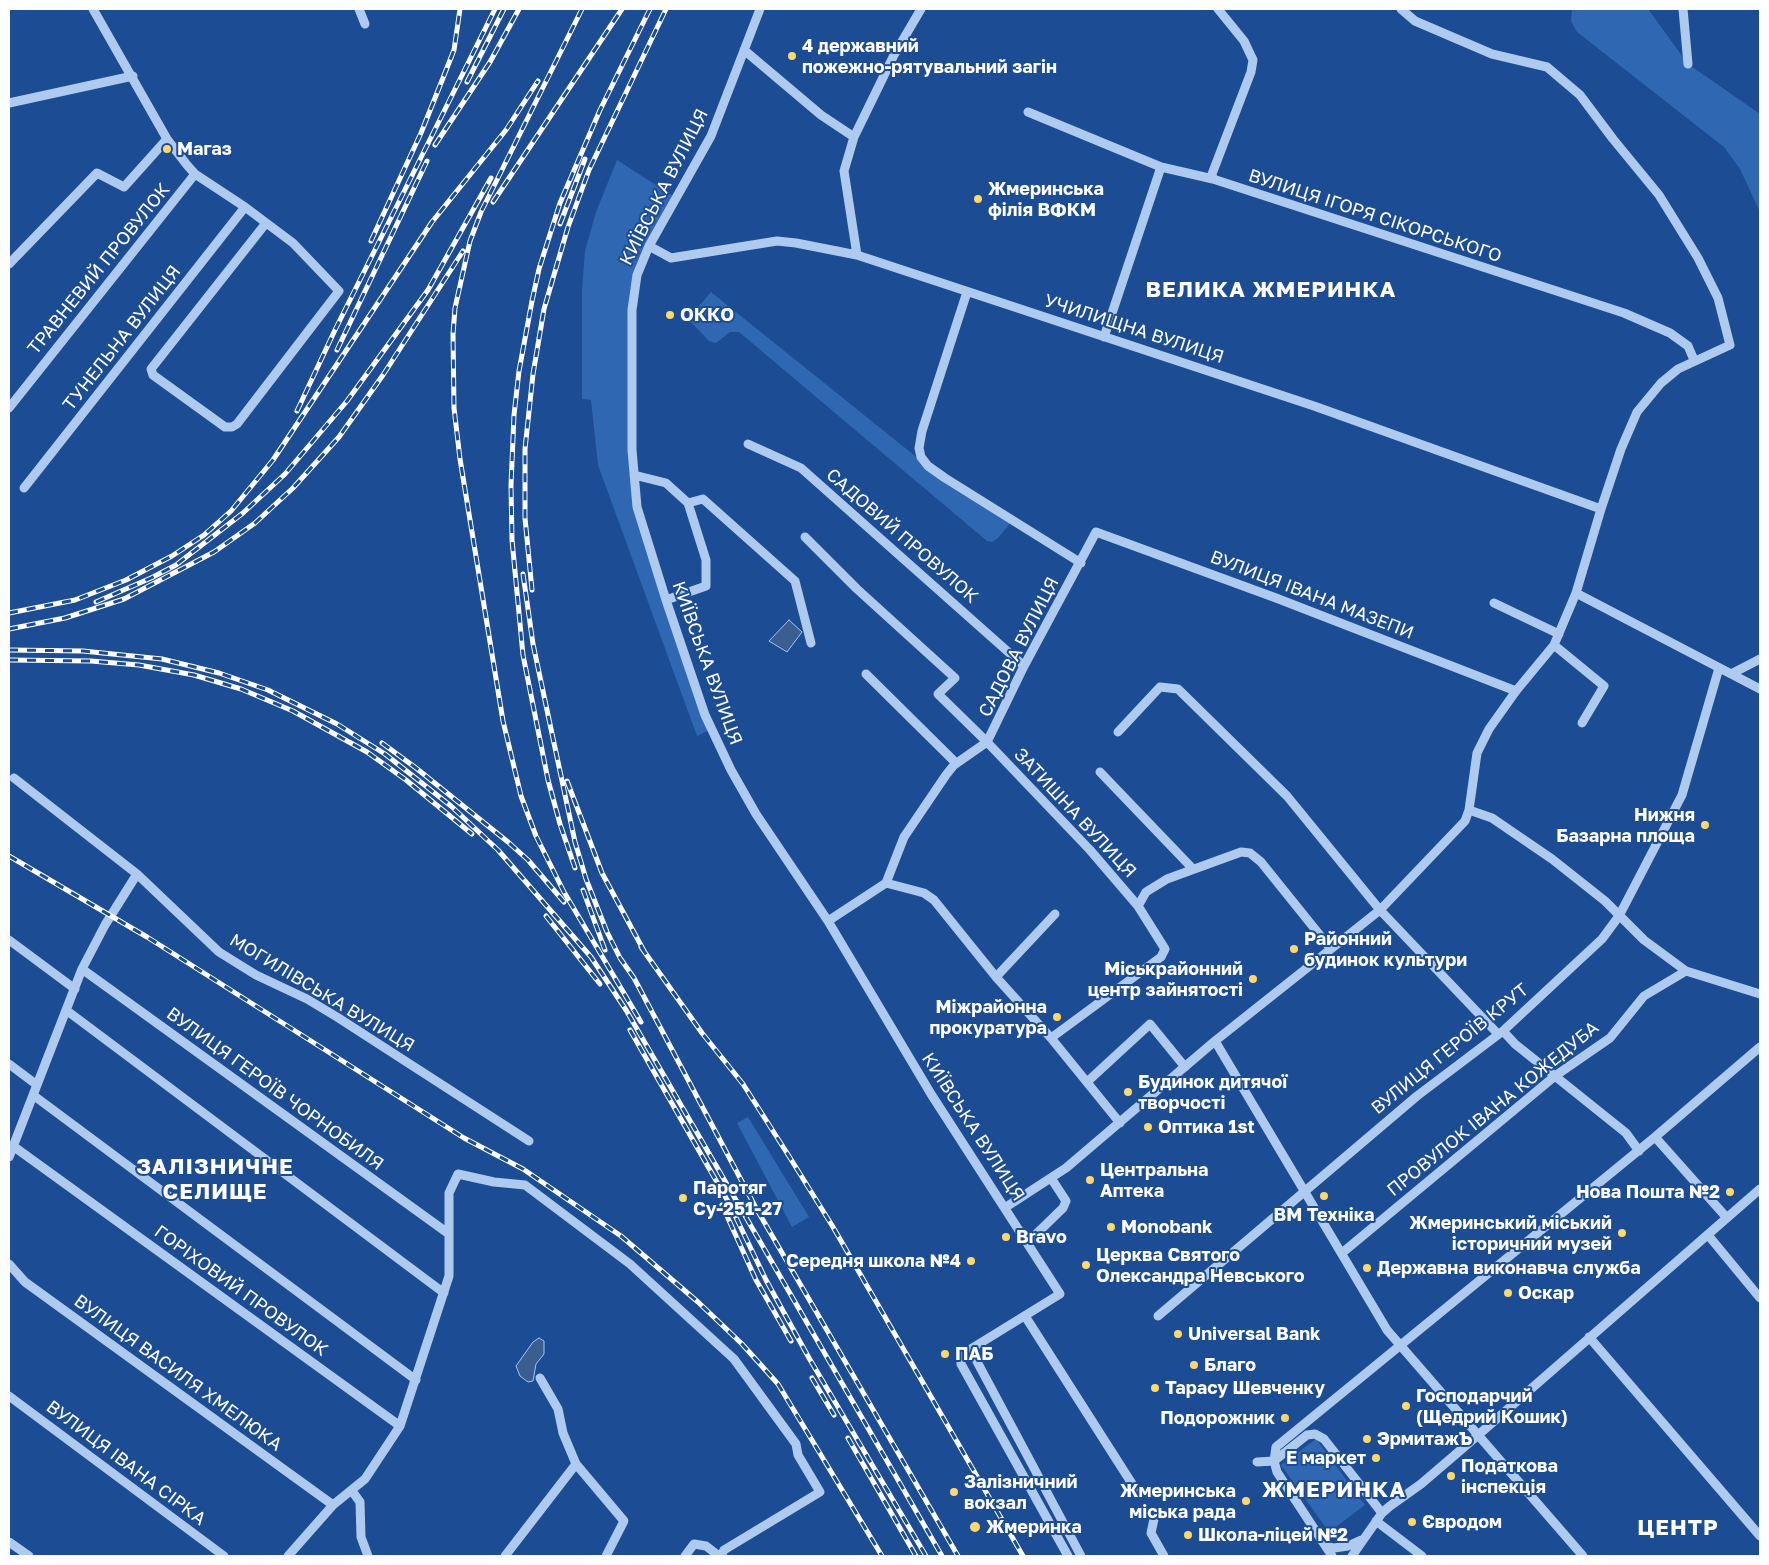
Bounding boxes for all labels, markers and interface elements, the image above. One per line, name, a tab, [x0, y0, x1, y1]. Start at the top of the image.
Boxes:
place label: 4 державний пожежно-рятувальний загін	[802, 35, 1057, 78]
marker: 4 державний пожежно-рятувальний загін	[786, 50, 798, 62]
street label: КИЇВСЬКА ВУЛИЦЯ	[615, 105, 713, 269]
place label: Магаз	[177, 138, 232, 160]
marker: Магаз	[161, 143, 173, 155]
street label: ВУЛИЦЯ ІГОРЯ СІКОРСЬКОГО	[1246, 165, 1504, 267]
place label: Жмеринська філія ВФКМ	[988, 178, 1104, 220]
street label: ТРАВНЕВИЙ ПРОВУЛОК	[23, 179, 175, 359]
marker: Жмеринська філія ВФКМ	[972, 193, 984, 205]
street label: ТУНЕЛЬНА ВУЛИЦЯ	[59, 261, 185, 415]
district label: ВЕЛИКА ЖМЕРИНКА	[1144, 277, 1398, 303]
street label: УЧИЛИЩНА ВУЛИЦЯ	[1041, 290, 1227, 368]
place label: ОККО	[680, 304, 734, 326]
marker: ОККО	[664, 309, 676, 321]
street label: САДОВИЙ ПРОВУЛОК	[822, 464, 982, 608]
street label: ВУЛИЦЯ ІВАНА МАЗЕПИ	[1207, 546, 1417, 644]
street label: САДОВА ВУЛИЦЯ	[974, 573, 1064, 721]
street label: КИЇВСЬКА ВУЛИЦЯ	[667, 578, 747, 748]
street label: ЗАТИШНА ВУЛИЦЯ	[1009, 744, 1141, 882]
place label: Нижня Базарна площа	[1556, 804, 1695, 846]
marker: Нижня Базарна площа	[1699, 819, 1711, 831]
place label: Районний будинок культури	[1304, 928, 1467, 971]
street label: МОГИЛІВСЬКА ВУЛИЦЯ	[226, 929, 418, 1057]
marker: Районний будинок культури	[1288, 943, 1300, 955]
place label: Міськрайонний центр зайнятості	[1088, 958, 1243, 1001]
marker: Міськрайонний центр зайнятості	[1247, 973, 1259, 985]
street label: ВУЛИЦЯ ГЕРОЇВ КРУТ	[1367, 979, 1533, 1119]
place label: Міжрайонна прокуратура	[930, 996, 1047, 1038]
street label: ВУЛИЦЯ ГЕРОЇВ ЧОРНОБИЛЯ	[162, 1003, 388, 1175]
marker: Міжрайонна прокуратура	[1051, 1011, 1063, 1023]
street label: ПРОВУЛОК ІВАНА КОЖЕДУБА	[1383, 1017, 1603, 1201]
street label: КИЇВСЬКА ВУЛИЦЯ	[917, 1049, 1029, 1205]
place label: Будинок дитячої творчості	[1138, 1071, 1287, 1114]
marker: Будинок дитячої творчості	[1122, 1086, 1134, 1098]
place label: Оптика 1st	[1158, 1116, 1255, 1138]
marker: Оптика 1st	[1142, 1121, 1154, 1133]
district label: ЗАЛІЗНИЧНЕ СЕЛИЩЕ	[135, 1154, 295, 1206]
place label: Центральна Аптека	[1100, 1159, 1208, 1202]
marker: Центральна Аптека	[1084, 1174, 1096, 1186]
place label: Паротяг Су-251-27	[693, 1177, 782, 1220]
place label: Нова Пошта №2	[1576, 1181, 1720, 1203]
marker: Нова Пошта №2	[1724, 1186, 1736, 1198]
marker: ВМ Техніка	[1318, 1190, 1330, 1202]
marker: Паротяг Су-251-27	[677, 1192, 689, 1204]
place label: ВМ Техніка	[1274, 1204, 1374, 1226]
place label: Жмеринський міський історичний музей	[1409, 1212, 1612, 1254]
place label: Monobank	[1121, 1216, 1212, 1238]
street label: ГОРІХОВИЙ ПРОВУЛОК	[150, 1221, 332, 1361]
marker: Monobank	[1105, 1221, 1117, 1233]
place label: Bravo	[1016, 1226, 1067, 1248]
marker: Жмеринський міський історичний музей	[1616, 1227, 1628, 1239]
marker: Bravo	[1000, 1231, 1012, 1243]
place label: Церква Святого Олександра Невського	[1096, 1244, 1305, 1286]
place label: Середня школа №4	[786, 1250, 961, 1272]
marker: Середня школа №4	[965, 1255, 977, 1267]
place label: Державна виконавча служба	[1377, 1257, 1641, 1279]
marker: Церква Святого Олександра Невського	[1080, 1259, 1092, 1271]
marker: Державна виконавча служба	[1361, 1262, 1373, 1274]
place label: Оскар	[1518, 1282, 1574, 1304]
marker: Оскар	[1502, 1287, 1514, 1299]
street label: ВУЛИЦЯ ВАСИЛЯ ХМЕЛЮКА	[70, 1290, 286, 1456]
place label: Universal Bank	[1188, 1323, 1321, 1345]
marker: Universal Bank	[1172, 1328, 1184, 1340]
place label: ПАБ	[955, 1343, 994, 1365]
marker: ПАБ	[939, 1348, 951, 1360]
place label: Благо	[1204, 1354, 1256, 1376]
marker: Благо	[1188, 1359, 1200, 1371]
place label: Тарасу Шевченку	[1165, 1377, 1325, 1399]
marker: Тарасу Шевченку	[1149, 1382, 1161, 1394]
place label: Господарчий (Щедрий Кошик)	[1416, 1385, 1568, 1428]
street label: ВУЛИЦЯ ІВАНА СІРКА	[42, 1396, 210, 1530]
marker: Господарчий (Щедрий Кошик)	[1400, 1400, 1412, 1412]
place label: Подорожник	[1160, 1407, 1275, 1429]
marker: Подорожник	[1279, 1412, 1291, 1424]
place label: ЭрмитажЪ	[1377, 1428, 1472, 1450]
marker: ЭрмитажЪ	[1361, 1433, 1373, 1445]
place label: E маркет	[1286, 1447, 1366, 1469]
marker: E маркет	[1370, 1452, 1382, 1464]
place label: Податкова інспекція	[1461, 1455, 1558, 1498]
marker: Податкова інспекція	[1445, 1470, 1457, 1482]
place label: Залізничний вокзал	[964, 1471, 1077, 1514]
district label: ЖМЕРИНКА	[1261, 1477, 1407, 1503]
place label: Жмеринська міська рада	[1120, 1480, 1236, 1522]
marker: Залізничний вокзал	[948, 1486, 960, 1498]
marker: Жмеринська міська рада	[1240, 1495, 1252, 1507]
place label: Євродом	[1422, 1511, 1502, 1533]
district label: ЦЕНТР	[1637, 1515, 1719, 1541]
place label: Жмеринка	[986, 1516, 1082, 1538]
marker: Євродом	[1406, 1516, 1418, 1528]
marker: Жмеринка	[968, 1520, 982, 1534]
place label: Школа-ліцей №2	[1198, 1524, 1348, 1546]
marker: Школа-ліцей №2	[1182, 1529, 1194, 1541]

